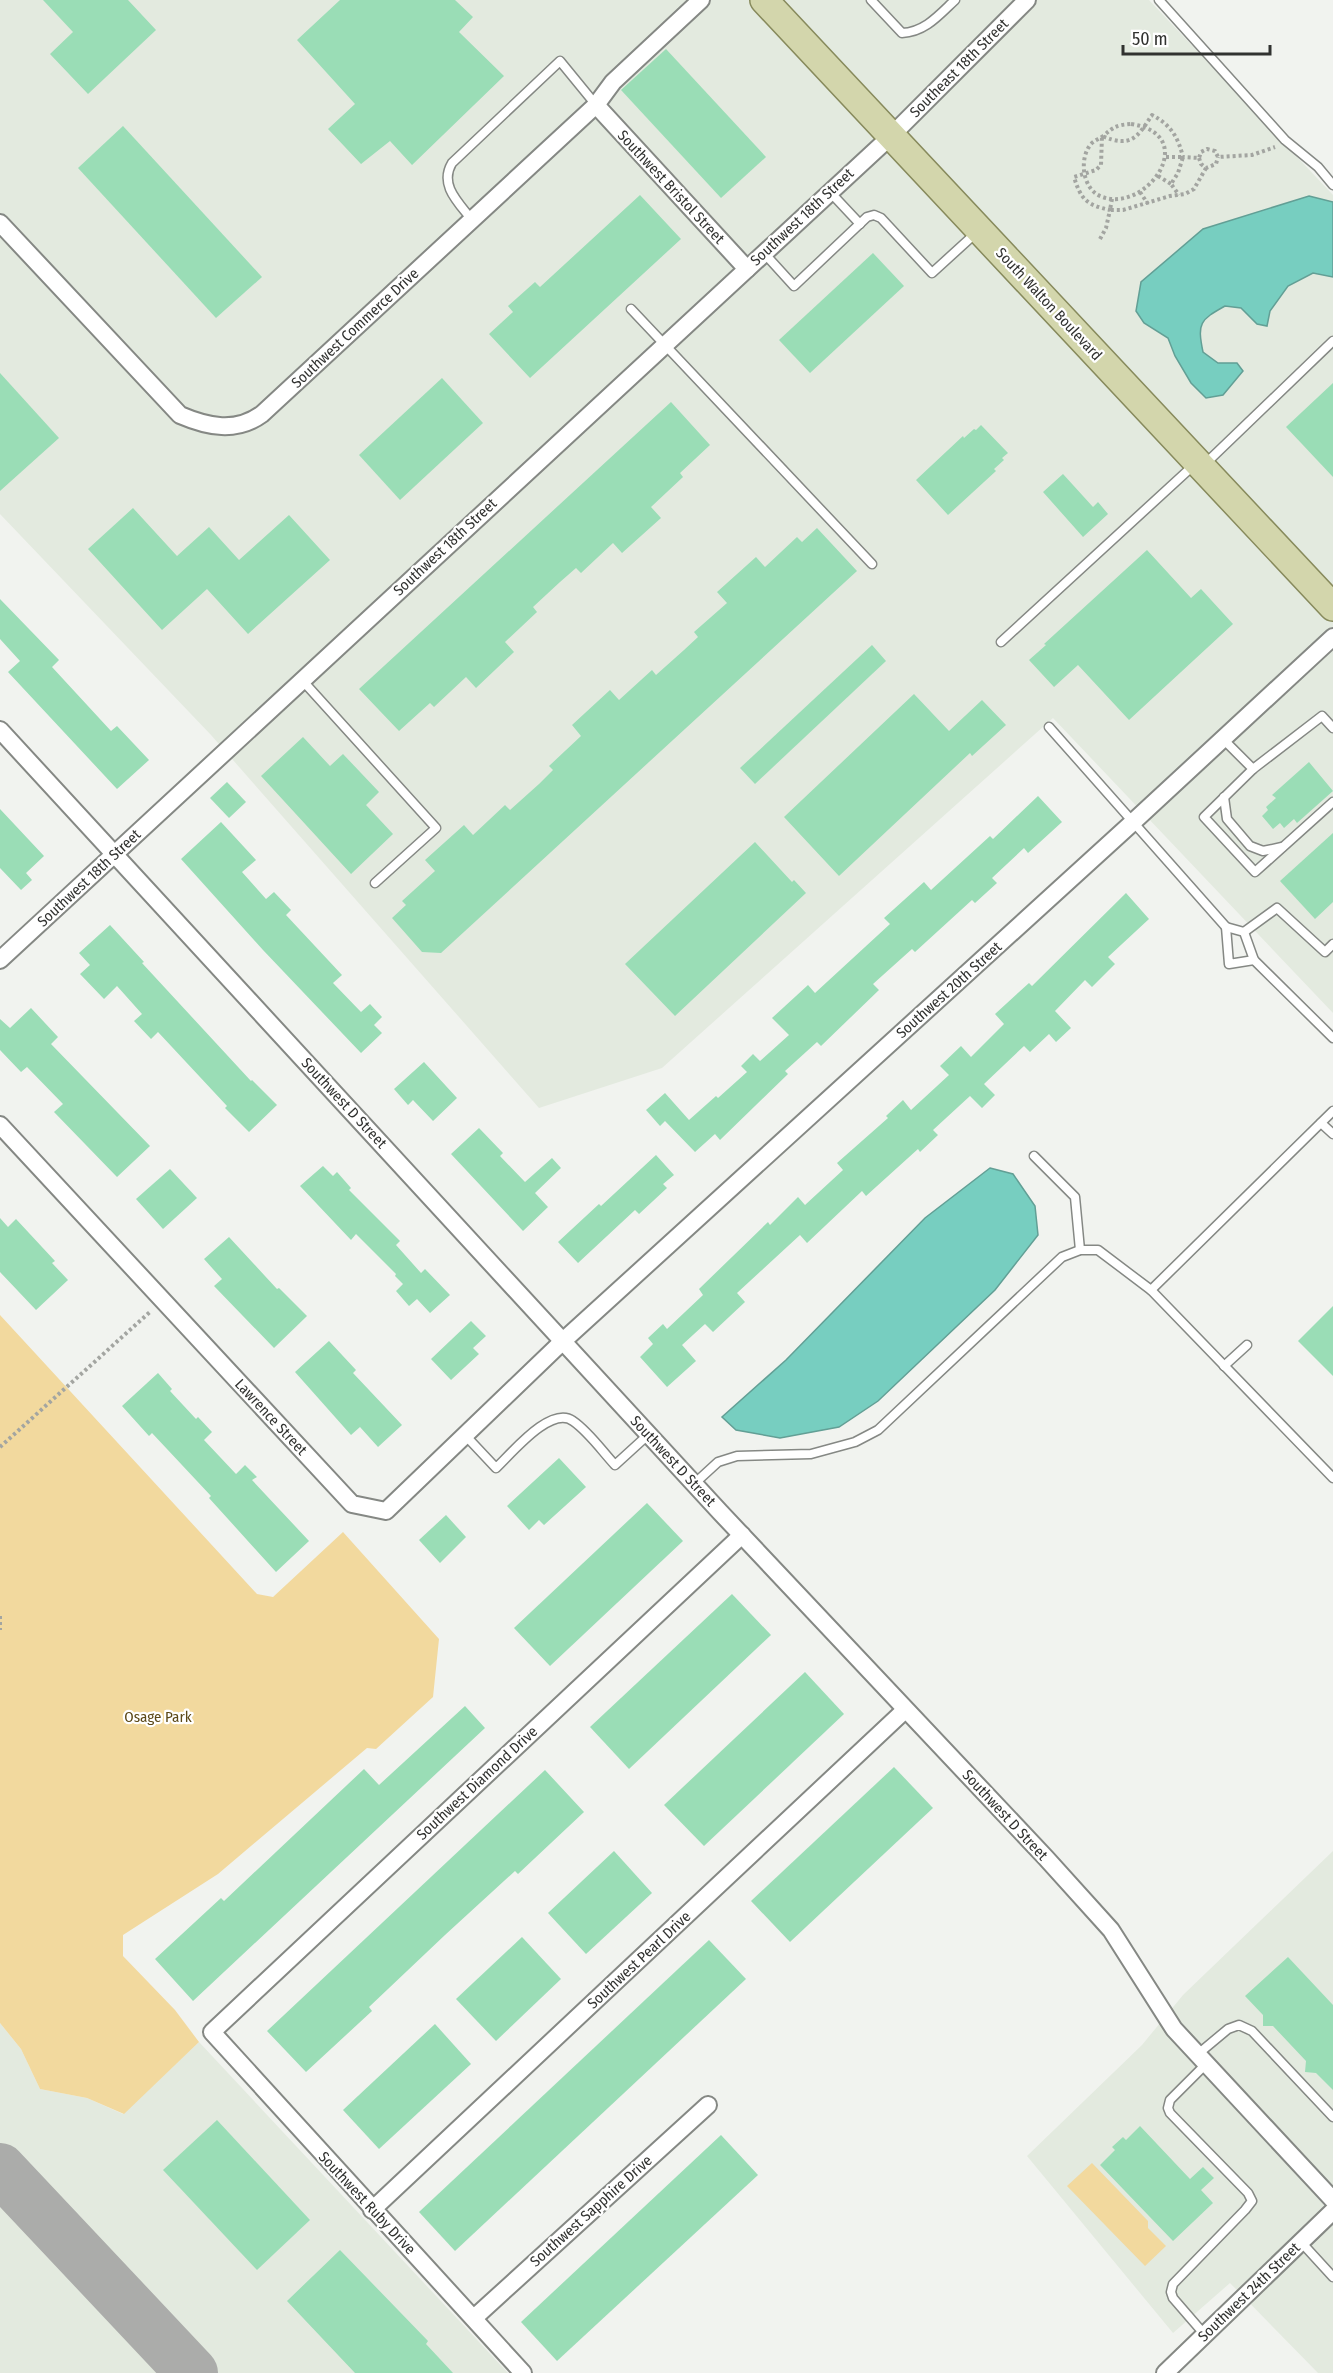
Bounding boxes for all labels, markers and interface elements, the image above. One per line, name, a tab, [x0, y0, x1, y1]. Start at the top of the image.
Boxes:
street label: Southeast 18th Street	[906, 15, 1012, 121]
scale bar	[1123, 18, 1270, 56]
text: 50 m	[1132, 28, 1168, 50]
street label: Southwest Bristol Street	[614, 127, 728, 248]
street label: Southwest 18th Street	[747, 164, 857, 269]
street label: South Walton Boulevard	[992, 244, 1106, 364]
street label: Southwest Commerce Drive	[288, 264, 422, 392]
street label: Southwest 18th Street	[390, 494, 500, 599]
street label: Southwest 18th Street	[34, 825, 144, 930]
street label: Southwest 20th Street	[893, 938, 1006, 1042]
street label: Southwest D Street	[297, 1054, 391, 1152]
street label: Lawrence Street	[231, 1375, 311, 1459]
street label: Southwest D Street	[626, 1412, 720, 1510]
park label: Osage Park	[124, 1708, 192, 1726]
street label: Southwest Diamond Drive	[413, 1722, 541, 1844]
street label: Southwest D Street	[958, 1766, 1052, 1864]
street label: Southwest Pearl Drive	[584, 1908, 694, 2012]
street label: Southwest Ruby Drive	[315, 2148, 419, 2258]
street label: Southwest Sapphire Drive	[526, 2151, 656, 2271]
street label: Southwest 24th Street	[1194, 2239, 1304, 2345]

